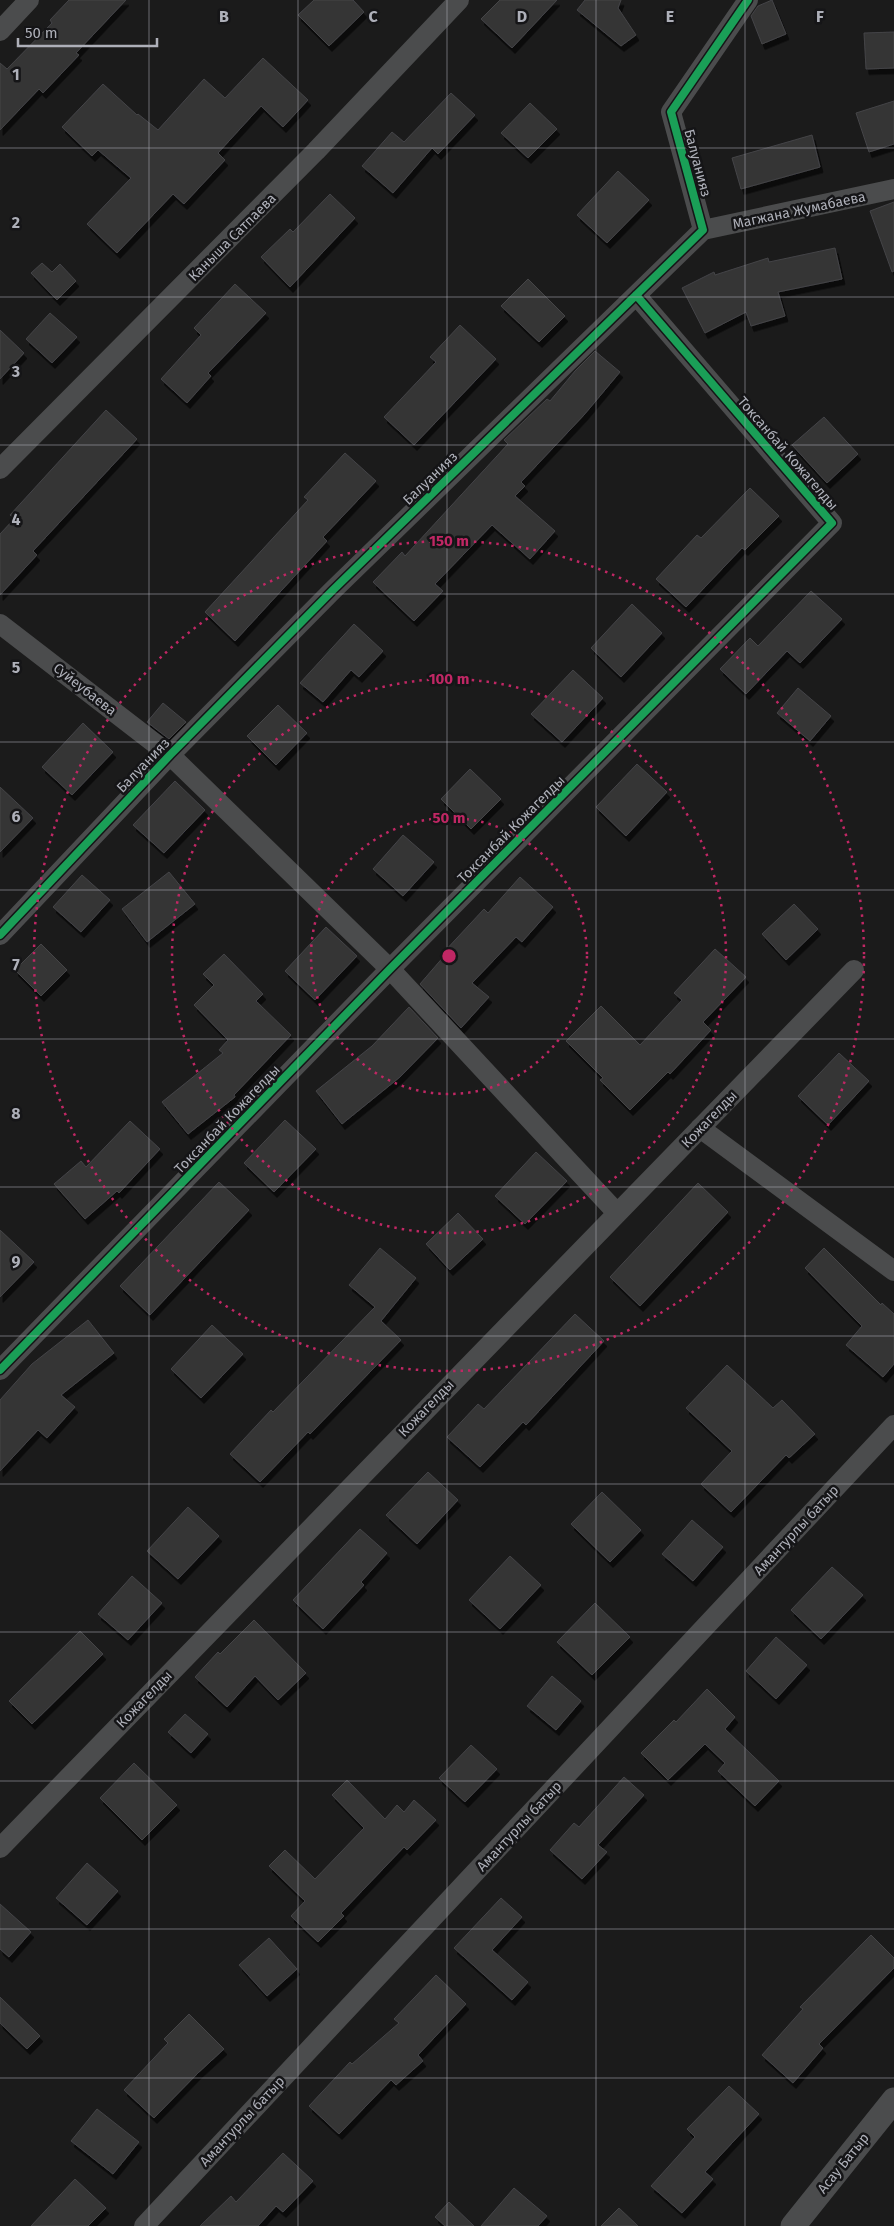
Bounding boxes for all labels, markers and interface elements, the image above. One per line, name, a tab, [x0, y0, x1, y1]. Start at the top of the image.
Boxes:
text: B	[219, 7, 229, 26]
text: C	[368, 7, 378, 26]
text: D	[517, 7, 527, 26]
text: E	[666, 7, 674, 26]
text: F	[816, 7, 824, 26]
scale bar	[18, 15, 156, 47]
text: 50 m	[25, 24, 58, 42]
text: 1	[12, 65, 20, 84]
street label: Балуанияз	[680, 127, 715, 199]
street label: Магжана Жумабаева	[731, 188, 867, 233]
street label: Каныша Сатпаева	[185, 190, 280, 285]
text: 2	[12, 213, 20, 232]
text: 3	[11, 362, 20, 381]
street label: Токсанбай Кожагелды	[734, 393, 842, 514]
street label: Балуанияз	[399, 448, 461, 509]
text: 4	[11, 510, 21, 529]
text: 150 m	[429, 532, 469, 550]
text: 5	[12, 658, 21, 677]
street label: Суйеубаева	[50, 659, 120, 719]
text: 100 m	[429, 670, 469, 688]
street label: Балуанияз	[113, 734, 174, 796]
street label: Токсанбай Кожагелды	[454, 772, 569, 887]
text: 6	[11, 807, 21, 826]
text: 50 m	[432, 809, 466, 827]
centre of rings	[440, 947, 458, 965]
text: 7	[12, 955, 20, 974]
street label: Токсанбай Кожагелды	[171, 1061, 284, 1177]
street label: Кожагелды	[678, 1087, 741, 1151]
text: 8	[11, 1104, 21, 1123]
text: 9	[12, 1252, 21, 1271]
street label: Кожагелды	[395, 1376, 458, 1440]
street label: Амантурлы батыр	[750, 1482, 842, 1579]
street label: Кожагелды	[113, 1667, 176, 1731]
street label: Амантурлы батыр	[473, 1778, 565, 1875]
street label: Амантурлы батыр	[196, 2073, 288, 2170]
street label: Асау Батыр	[814, 2130, 873, 2197]

